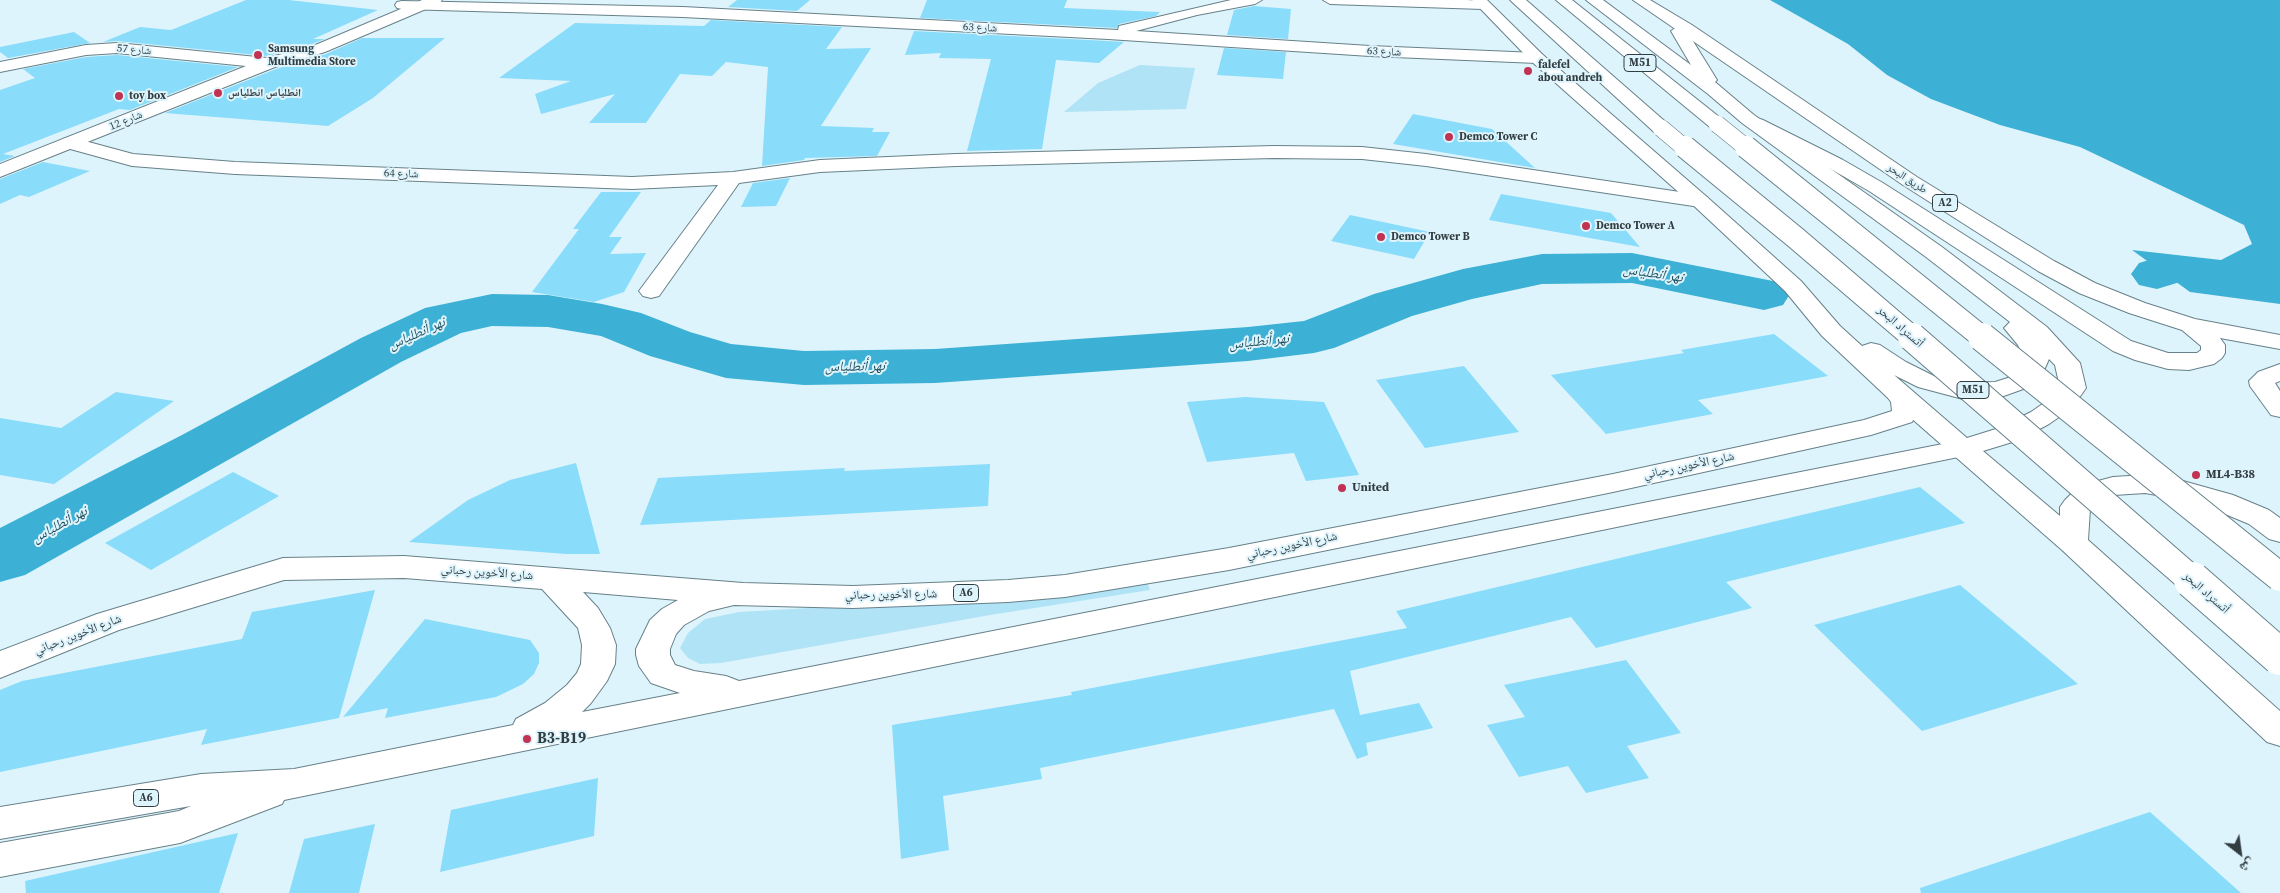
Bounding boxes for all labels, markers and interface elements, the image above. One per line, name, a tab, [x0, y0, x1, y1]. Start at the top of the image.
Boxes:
street label: شارع 63	[962, 21, 998, 35]
street label: شارع 57	[116, 42, 152, 58]
place label: Samsung Multimedia Store	[268, 42, 356, 68]
street label: شارع 63	[1366, 45, 1402, 59]
marker: Samsung Multimedia Store	[252, 49, 264, 61]
road number: M51	[1624, 54, 1656, 72]
place label: falefel abou andreh	[1538, 58, 1602, 84]
marker: falefel abou andreh	[1522, 65, 1534, 77]
place label: انطلياس انطلياس	[228, 86, 301, 100]
marker: انطلياس انطلياس	[212, 87, 224, 99]
place label: toy box	[129, 89, 166, 103]
marker: toy box	[113, 90, 125, 102]
street label: شارع 12	[108, 108, 144, 134]
place label: Demco Tower C	[1459, 130, 1537, 144]
marker: Demco Tower C	[1443, 131, 1455, 143]
street label: طريق البحر	[1885, 161, 1929, 197]
street label: شارع 64	[384, 167, 418, 181]
road number: A2	[1932, 194, 1958, 212]
place label: Demco Tower A	[1596, 219, 1675, 233]
marker: Demco Tower A	[1580, 220, 1592, 232]
place label: Demco Tower B	[1391, 230, 1470, 244]
marker: Demco Tower B	[1375, 231, 1387, 243]
water label: نهر أنطلياس	[1622, 261, 1684, 287]
street label: أتستراد البحر	[1874, 303, 1926, 351]
water label: نهر أنطلياس	[386, 314, 448, 354]
water label: نهر أنطلياس	[1228, 330, 1290, 354]
water label: نهر أنطلياس	[825, 358, 885, 376]
road number: M51	[1957, 382, 1989, 398]
street label: شارع الأخوين رحباني	[1642, 449, 1736, 483]
place label: ML4-B38	[2206, 468, 2255, 482]
marker: ML4-B38	[2190, 469, 2202, 481]
place label: United	[1352, 481, 1389, 495]
marker: United	[1336, 482, 1348, 494]
water label: نهر أنطلياس	[30, 503, 90, 547]
street label: شارع الأخوين رحباني	[1245, 529, 1339, 563]
street label: شارع الأخوين رحباني	[441, 563, 533, 583]
street label: أتستراد البحر	[2180, 569, 2232, 617]
road number: A6	[954, 584, 978, 602]
street label: شارع الأخوين رحباني	[845, 587, 937, 603]
street label: شارع الأخوين رحباني	[32, 612, 124, 658]
place label: B3-B19	[537, 730, 586, 748]
marker: B3-B19	[521, 733, 533, 745]
road number: A6	[134, 790, 158, 806]
north arrow	[2215, 828, 2265, 878]
text: ش	[2236, 854, 2259, 878]

